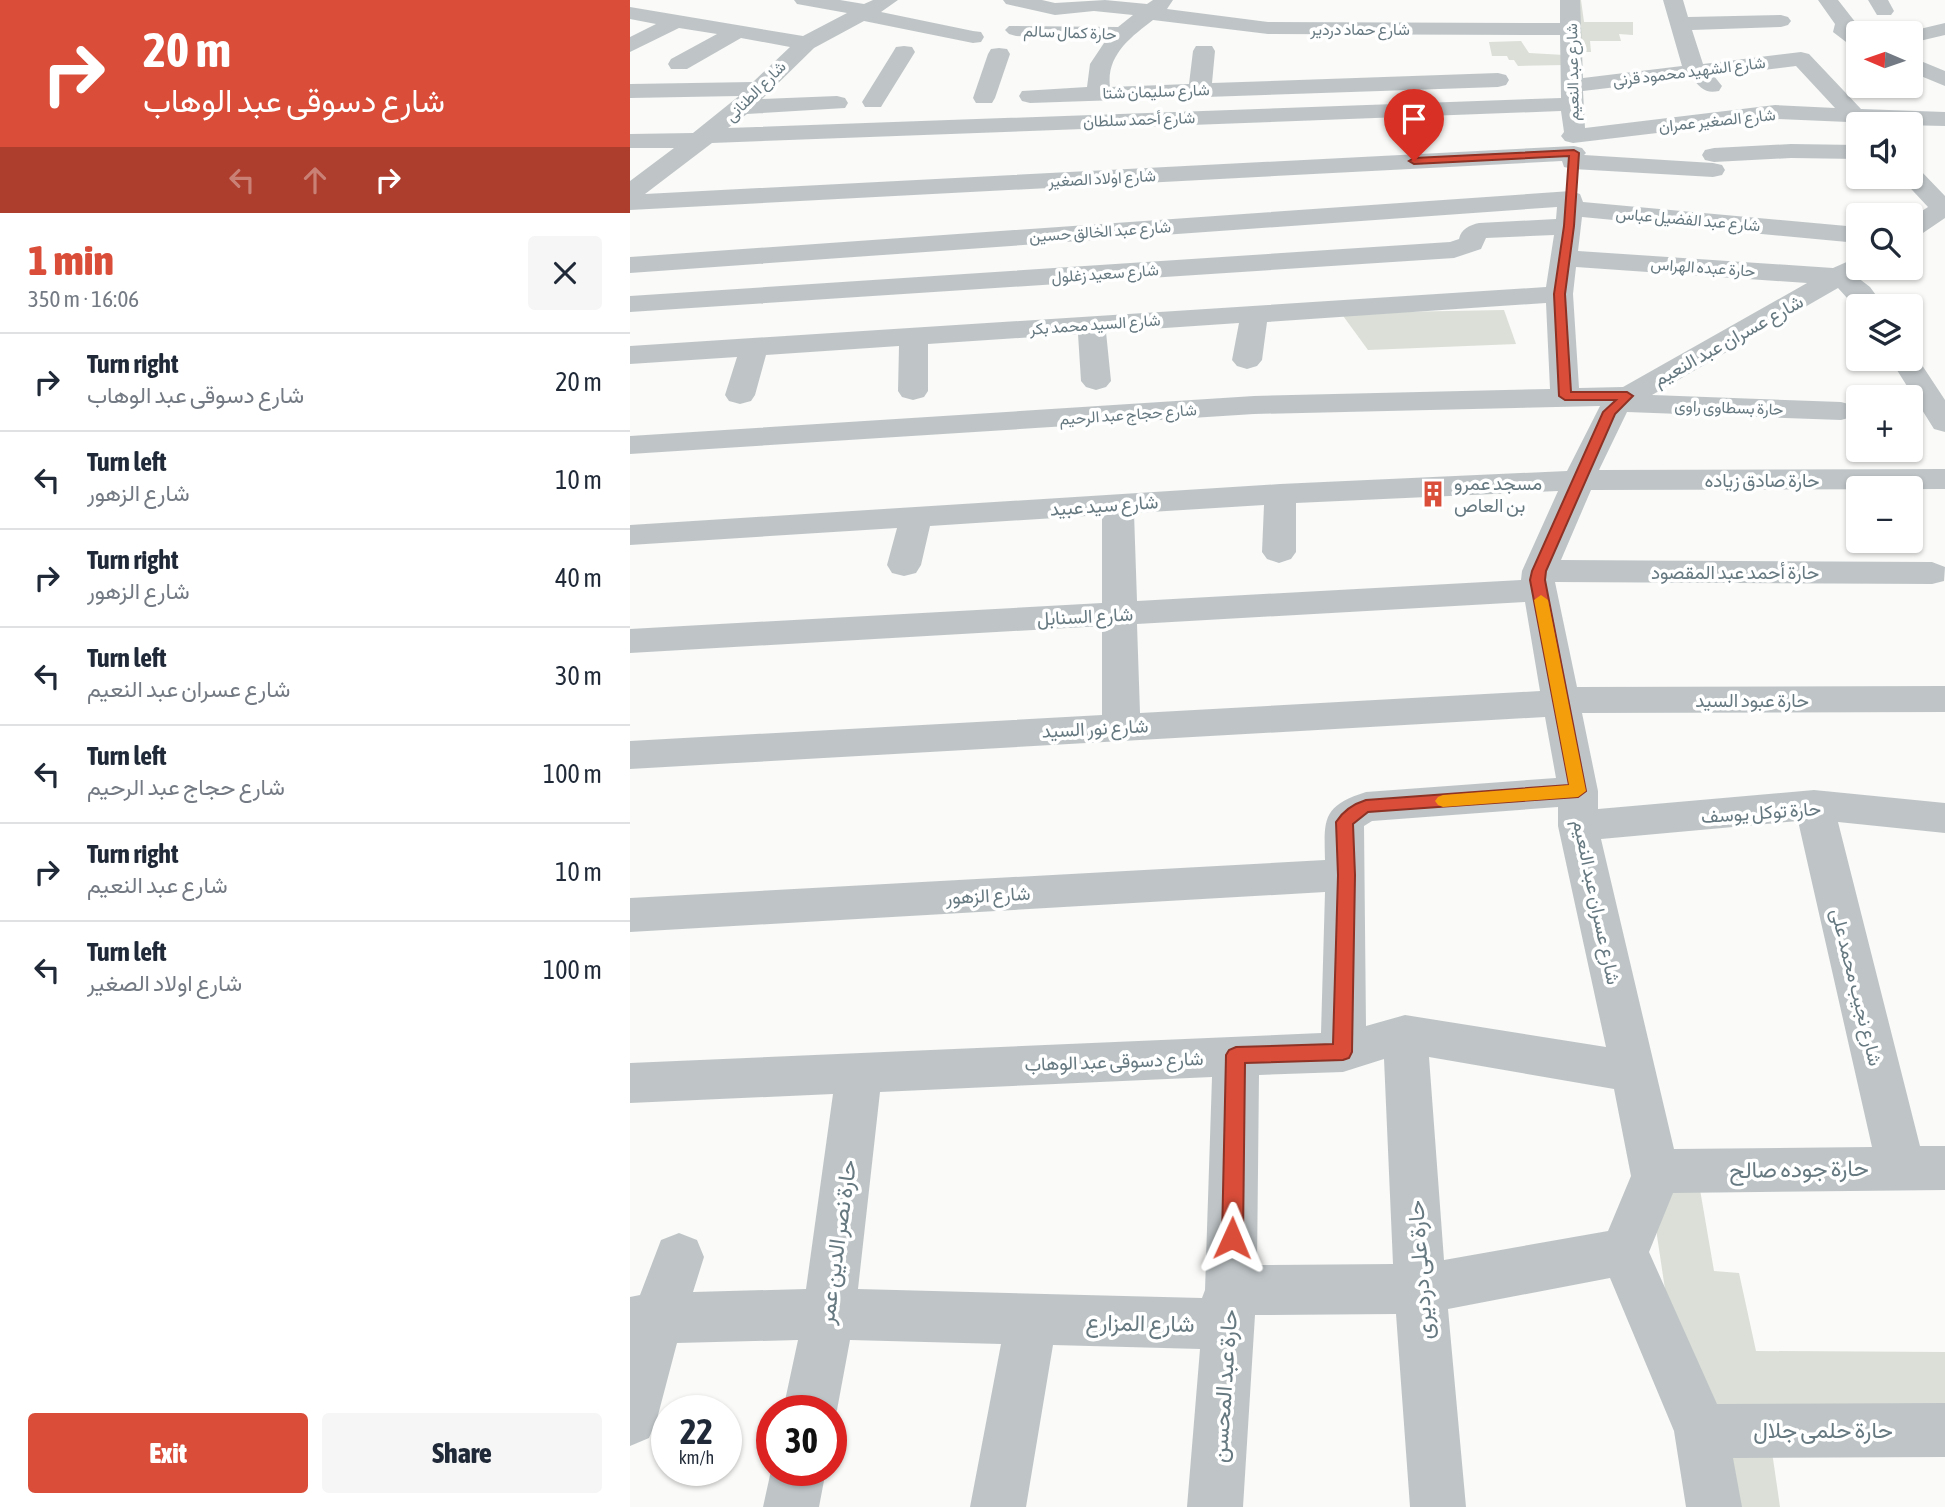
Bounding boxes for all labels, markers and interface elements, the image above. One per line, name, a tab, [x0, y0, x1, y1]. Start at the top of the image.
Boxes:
street label: شارع حماد دردير	[1309, 20, 1410, 41]
text: 20 m	[143, 21, 231, 77]
street label: حارة كمال سالم	[1023, 21, 1117, 45]
north arrow	[1846, 21, 1923, 98]
map controls	[1846, 21, 1923, 553]
street label: شارع عبد النعيم	[1562, 23, 1585, 121]
icon: right	[28, 28, 119, 119]
street label: شارع الشهيد محمود قرنى	[1612, 53, 1767, 92]
street label: شارع الطنانى	[721, 57, 791, 127]
street label: شارع سليمان شتا	[1102, 80, 1210, 105]
text: شارع دسوقى عبد الوهاب	[143, 82, 445, 119]
pin	[1384, 89, 1444, 161]
icon: arrive	[1395, 100, 1433, 138]
street label: شارع الصغير عمران	[1658, 105, 1777, 138]
street label: شارع أحمد سلطان	[1083, 108, 1195, 133]
button: sound	[1846, 112, 1923, 189]
icon: left	[223, 161, 261, 199]
icon: ahead	[296, 161, 334, 199]
icon: right	[369, 161, 407, 199]
street label: شارع اولاد الصغير	[1047, 166, 1157, 193]
button: search	[1846, 203, 1923, 280]
street label: شارع عبد الفضيل عباس	[1615, 204, 1761, 237]
street label: شارع عبد الخالق حسين	[1028, 217, 1172, 248]
text: 1 min	[28, 236, 114, 284]
button: close	[528, 236, 602, 310]
street label: حارة عبده الهراس	[1650, 254, 1756, 282]
street label: شارع سعيد زغلول	[1051, 260, 1160, 289]
text: 350 m · 16:06	[28, 286, 139, 312]
street label: شارع عسران عبد النعيم	[1649, 290, 1808, 392]
button: layers	[1846, 294, 1923, 371]
street label: شارع السيد محمد بكر	[1028, 310, 1161, 341]
text: Turn right	[87, 349, 178, 379]
icon: right	[28, 363, 66, 401]
text: 20 m	[555, 367, 602, 397]
text: شارع دسوقى عبد الوهاب	[87, 382, 304, 408]
button: +	[1846, 385, 1923, 462]
street label: حارة بسطاوى راوى	[1674, 396, 1784, 420]
street label: شارع حجاج عبد الرحيم	[1059, 400, 1197, 431]
text: Turn left	[87, 447, 167, 477]
icon: left	[28, 461, 66, 499]
text: 10 m	[555, 465, 602, 495]
street label: حارة صادق زياده	[1704, 469, 1820, 492]
place label: مسجد عمرو بن العاص	[1454, 472, 1542, 517]
button: −	[1846, 476, 1923, 553]
building icon: مسجد عمرو بن العاص	[1418, 479, 1448, 509]
text: شارع الزهور	[87, 480, 190, 506]
street label: شارع سيد عبيد	[1049, 490, 1159, 522]
text: Turn right	[87, 545, 178, 575]
icon: right	[28, 559, 66, 597]
street label: حارة أحمد عبد المقصود	[1651, 561, 1819, 584]
text: 40 m	[555, 563, 602, 593]
text: شارع الزهور	[87, 578, 190, 604]
street label: شارع السنابل	[1036, 602, 1134, 632]
text: Turn left	[87, 643, 167, 673]
icon: left	[28, 657, 66, 695]
text: 30 m	[555, 661, 602, 691]
text: شارع عسران عبد النعيم	[87, 676, 290, 702]
street label: حارة عبود السيد	[1695, 689, 1809, 712]
street label: شارع نور السيد	[1041, 714, 1149, 744]
text: Turn left	[87, 741, 167, 771]
icon: left	[28, 755, 66, 793]
text: 100 m	[543, 759, 602, 789]
text: شارع حجاج عبد الرحيم	[87, 774, 285, 800]
street label: حارة توكل يوسف	[1700, 797, 1822, 828]
street label: شارع عسران عبد النعيم	[1567, 818, 1625, 987]
text: Turn right	[87, 839, 178, 869]
icon: right	[28, 853, 66, 891]
text: 10 m	[555, 857, 602, 887]
text: شارع عبد النعيم	[87, 872, 228, 898]
street label: شارع الزهور	[944, 882, 1031, 910]
street label: شارع نجيب محمد على	[1825, 906, 1887, 1068]
text: Turn left	[87, 937, 167, 967]
icon: left	[28, 951, 66, 989]
text: 100 m	[543, 955, 602, 985]
text: شارع اولاد الصغير	[87, 970, 242, 996]
street label: شارع دسوقى عبد الوهاب	[1024, 1047, 1204, 1077]
street label: حارة جوده صالح	[1729, 1155, 1869, 1186]
street label: حارة نصر الدين عمر	[812, 1158, 863, 1327]
street label: حارة على درديرى	[1402, 1199, 1440, 1341]
position arrow	[1195, 1201, 1269, 1275]
street label: شارع المزارع	[1085, 1309, 1195, 1340]
street label: حارة عبد المحسن	[1206, 1309, 1244, 1464]
speed limit sign: 30	[756, 1395, 847, 1486]
text: 22	[680, 1411, 713, 1451]
button: Exit	[28, 1413, 308, 1493]
button: Share	[322, 1413, 602, 1493]
street label: حارة حلمى جلال	[1753, 1417, 1893, 1445]
text: km/h	[679, 1447, 714, 1468]

